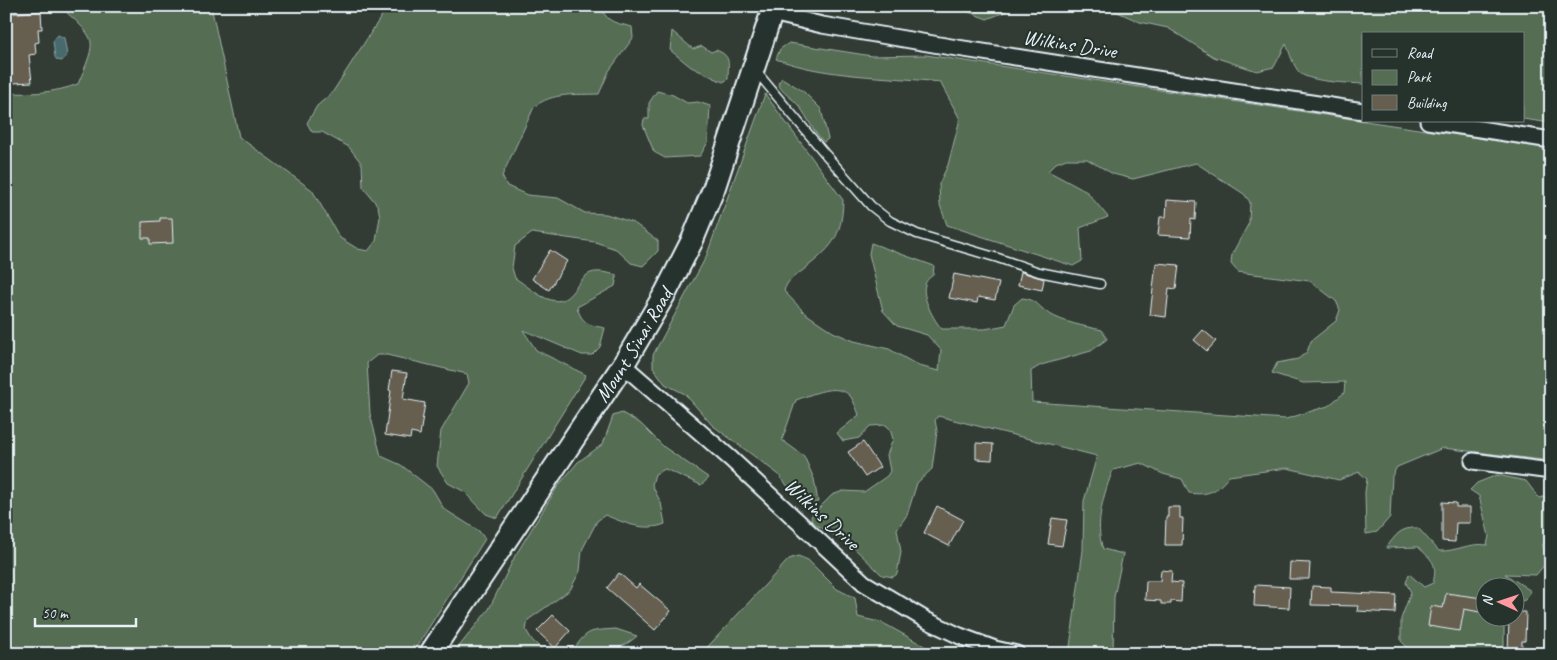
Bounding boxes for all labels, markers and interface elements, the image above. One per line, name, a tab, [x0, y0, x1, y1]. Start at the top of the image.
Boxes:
street label: Wilkins Drive	[1022, 24, 1121, 65]
legend	[1362, 32, 1524, 122]
text: Road	[1407, 44, 1434, 63]
text: Park	[1407, 68, 1432, 87]
text: Building	[1407, 94, 1447, 113]
street label: Mount Sinai Road	[589, 280, 680, 407]
street label: Wilkins Drive	[779, 472, 867, 557]
north arrow	[1474, 578, 1524, 628]
text: N	[1479, 594, 1496, 606]
scale bar	[35, 595, 136, 627]
text: 50 m	[42, 604, 69, 623]

